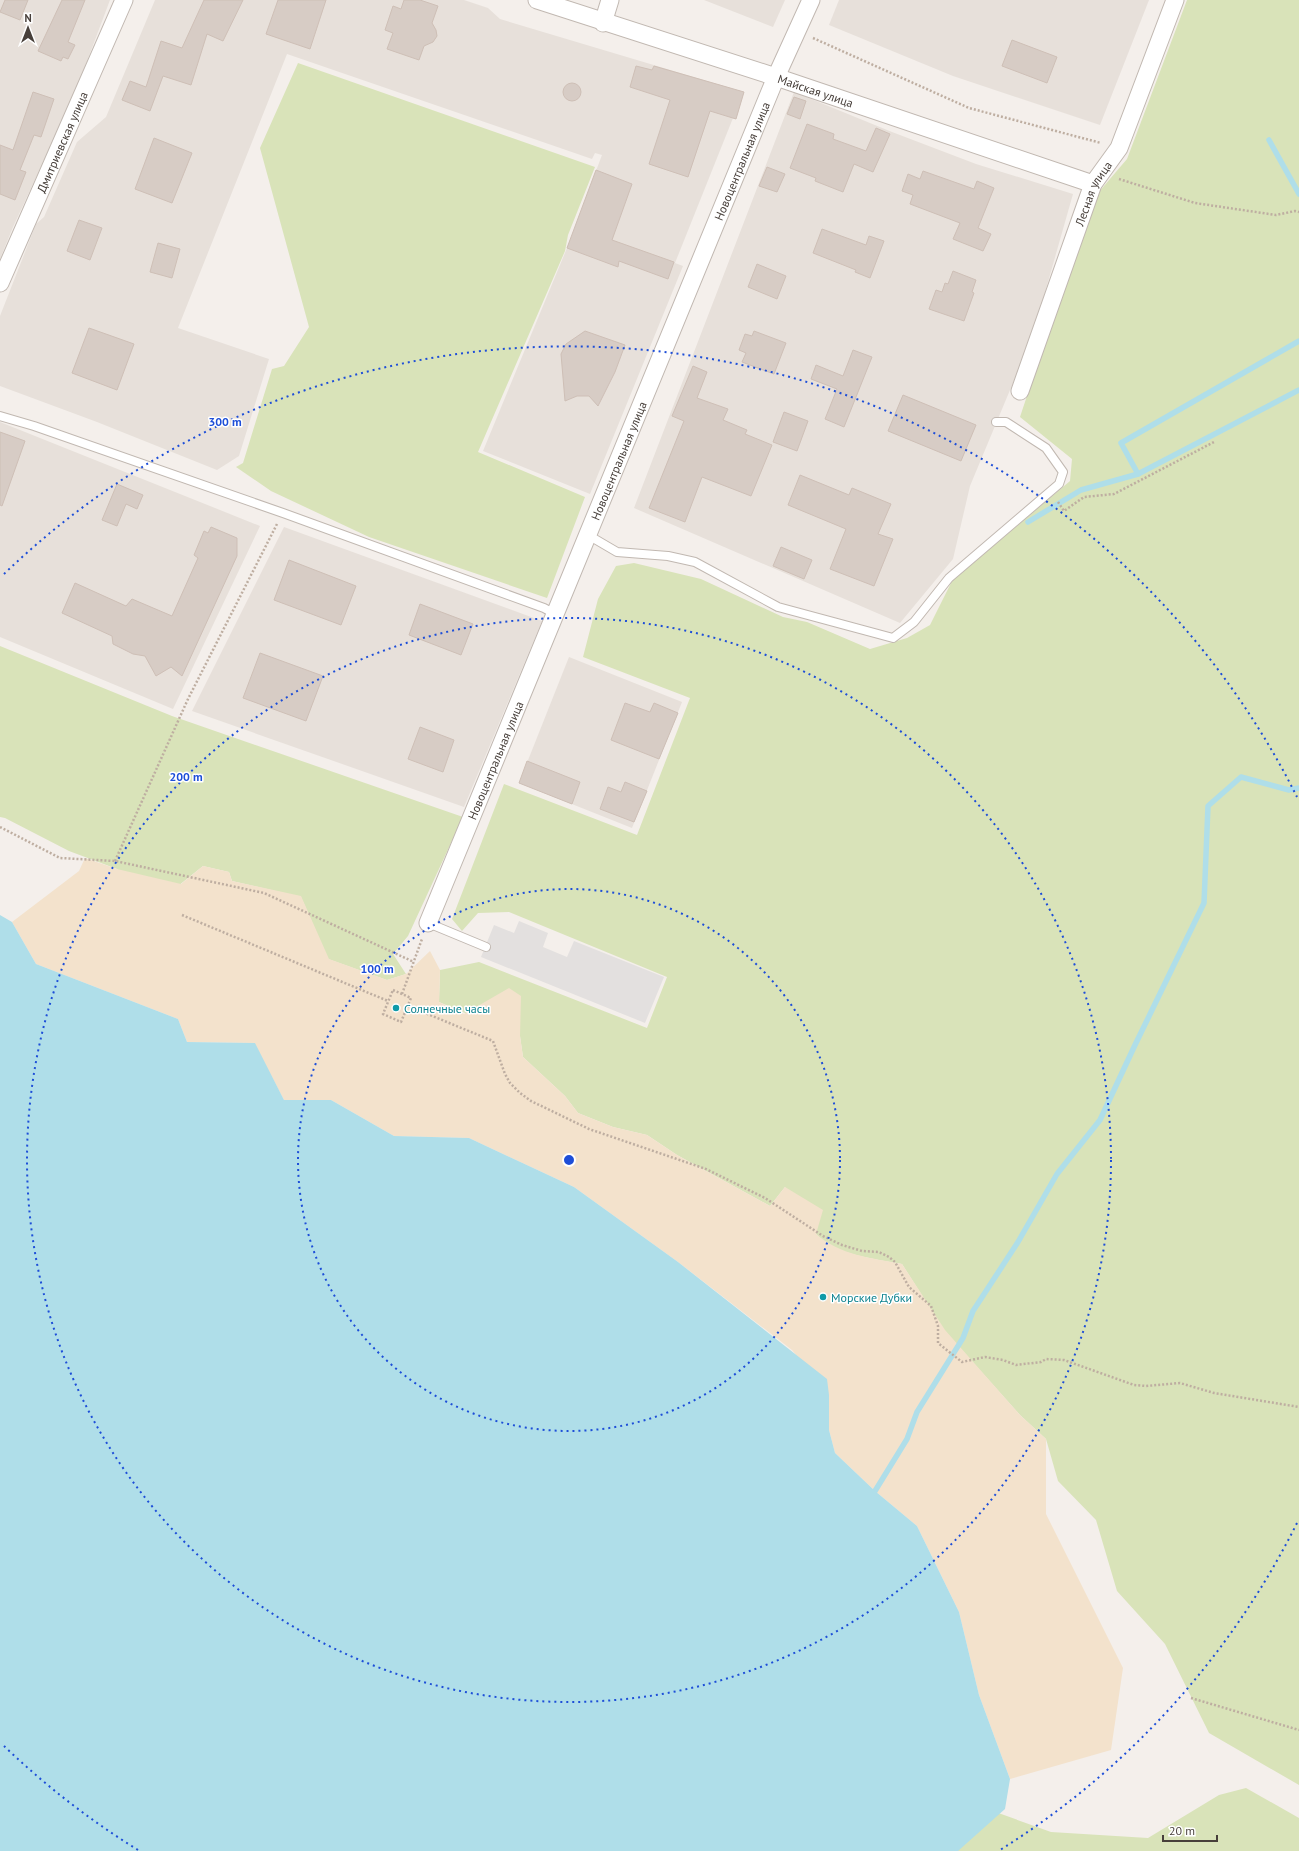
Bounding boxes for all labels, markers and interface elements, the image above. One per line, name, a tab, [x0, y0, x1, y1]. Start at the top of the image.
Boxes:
north arrow	[8, 8, 48, 48]
text: N	[24, 11, 32, 25]
street label: Майская улица	[776, 71, 855, 110]
street label: Дмитриевская улица	[33, 89, 91, 195]
street label: Новоцентральная улица	[710, 99, 773, 222]
street label: Лесная улица	[1071, 158, 1115, 229]
street label: Новоцентральная улица	[587, 399, 649, 522]
text: 300 m	[208, 414, 242, 429]
street label: Новоцентральная улица	[464, 699, 526, 822]
text: 200 m	[169, 769, 203, 784]
text: 100 m	[360, 961, 394, 976]
place label: Солнечные часы	[404, 1001, 490, 1016]
marker: Солнечные часы	[391, 1003, 401, 1013]
centre of rings	[562, 1153, 576, 1167]
place label: Морские Дубки	[831, 1290, 912, 1305]
marker: Морские Дубки	[818, 1292, 828, 1302]
scale bar	[1163, 1817, 1217, 1843]
text: 20 m	[1169, 1823, 1195, 1838]

